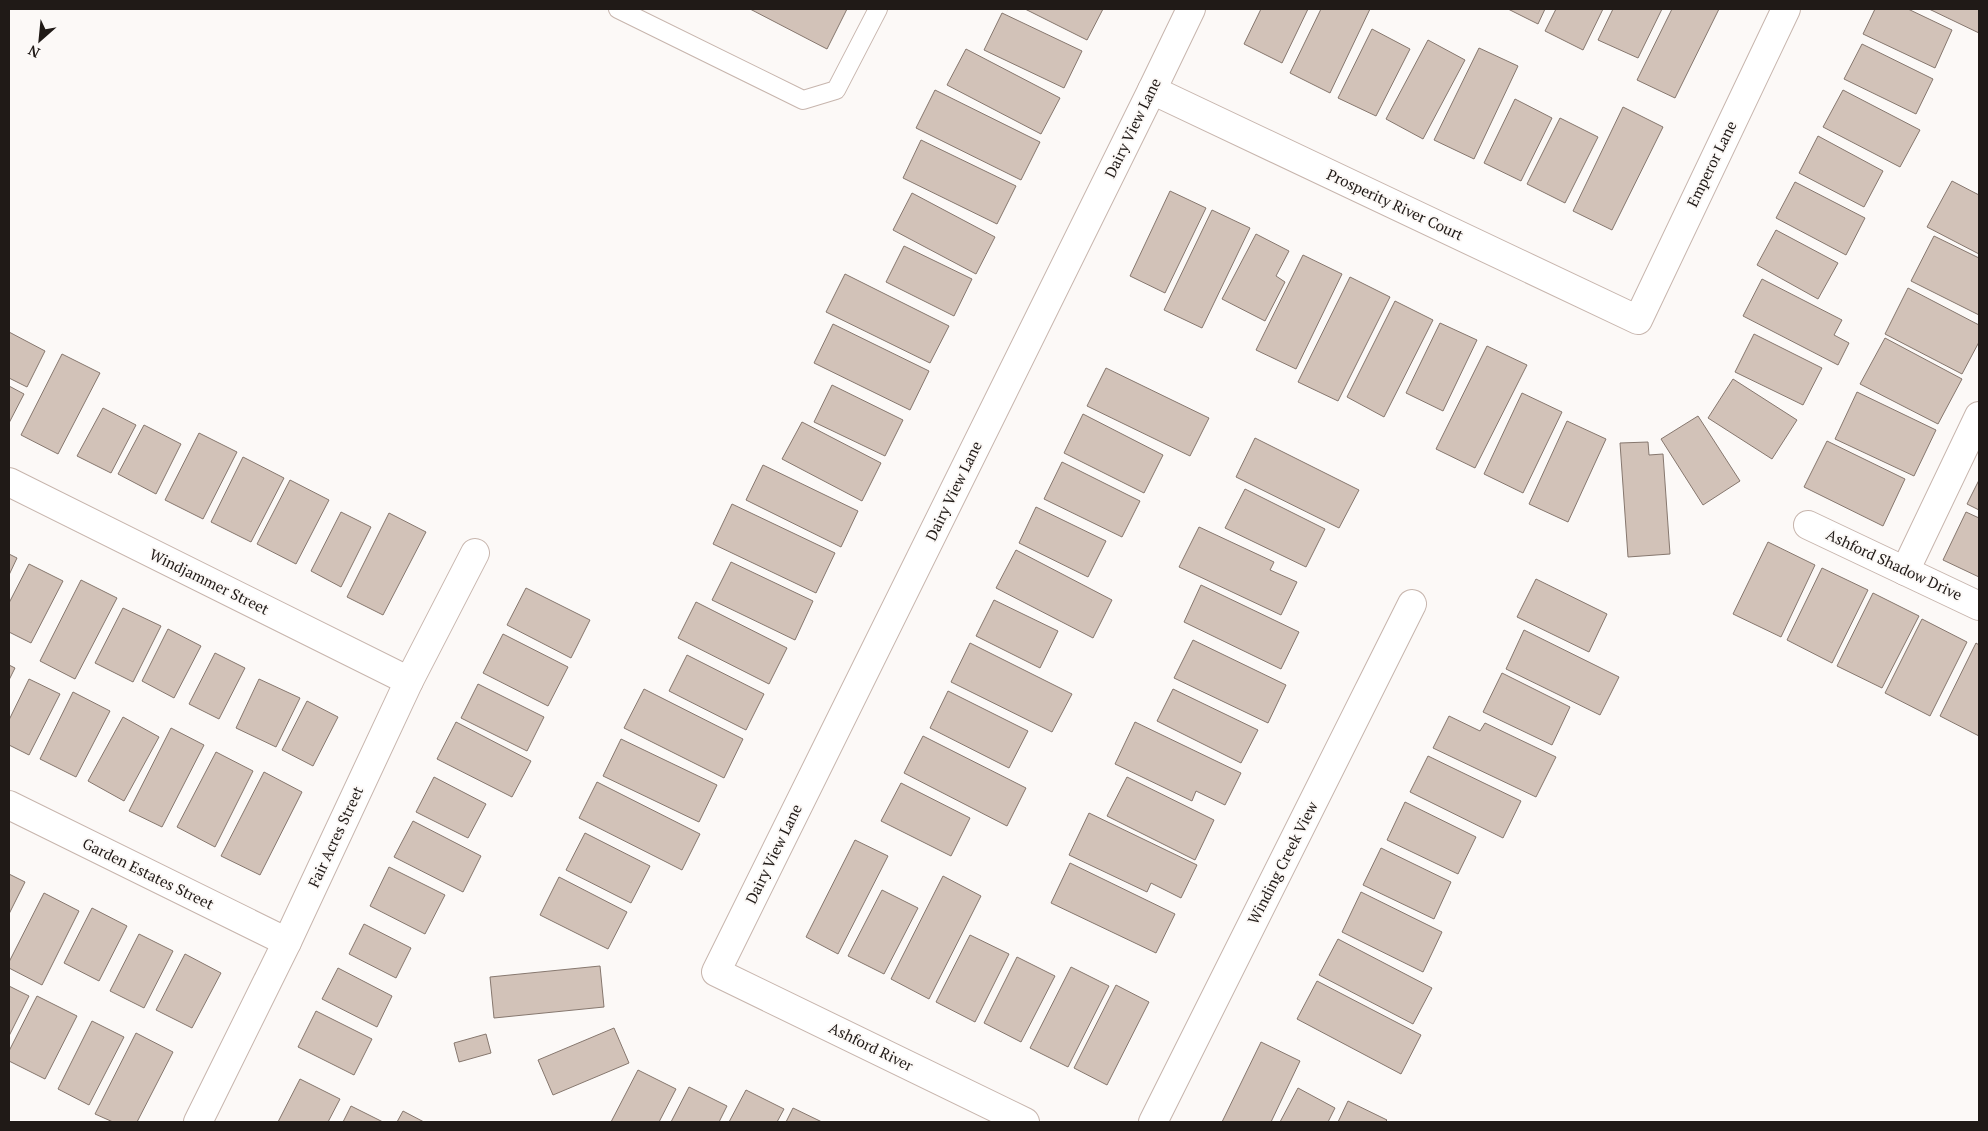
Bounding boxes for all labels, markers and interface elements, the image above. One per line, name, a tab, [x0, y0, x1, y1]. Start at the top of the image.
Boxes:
north arrow	[15, 15, 65, 65]
text: N	[24, 41, 43, 63]
street label: Dairy View Lane	[1099, 74, 1165, 181]
street label: Emperor Lane	[1682, 117, 1741, 210]
street label: Prosperity River Court	[1324, 164, 1467, 245]
street label: Dairy View Lane	[920, 437, 986, 544]
street label: Ashford Shadow Drive	[1823, 524, 1966, 604]
street label: Windjammer Street	[146, 544, 273, 619]
street label: Fair Acres Street	[303, 782, 367, 890]
street label: Winding Creek View	[1242, 797, 1322, 927]
street label: Dairy View Lane	[740, 800, 806, 907]
street label: Garden Estates Street	[79, 833, 218, 914]
street label: Ashford River	[826, 1017, 917, 1075]

